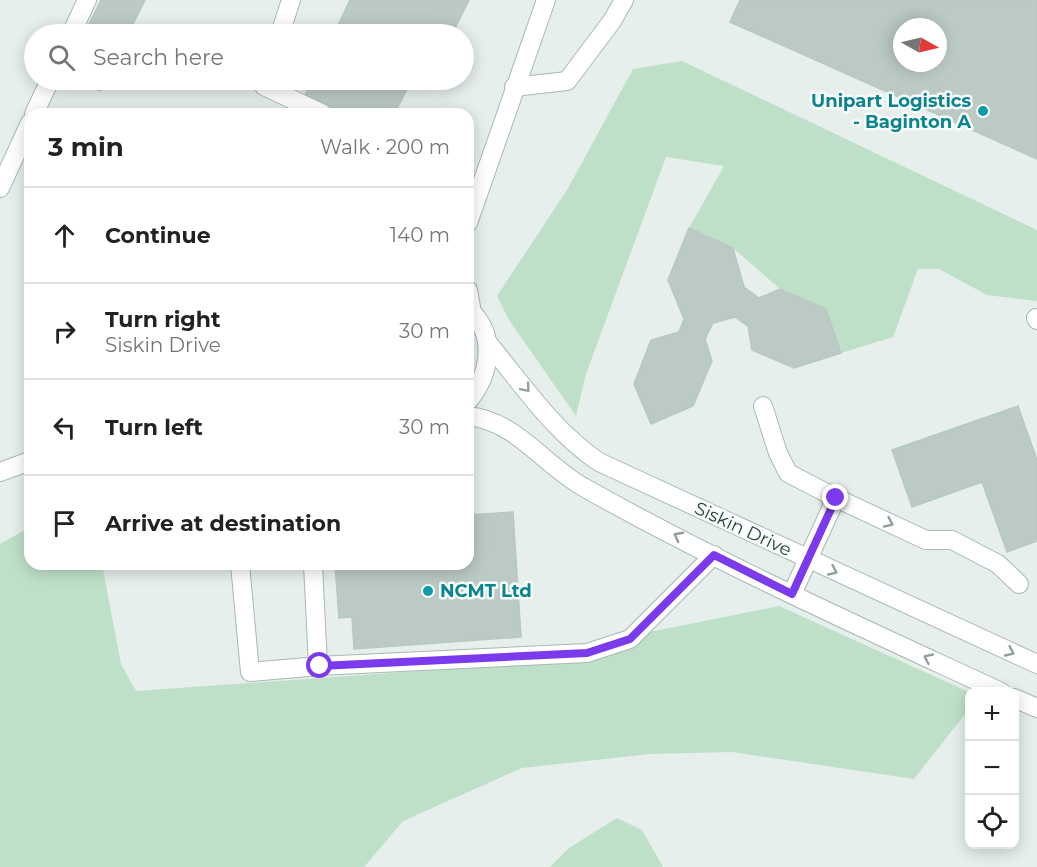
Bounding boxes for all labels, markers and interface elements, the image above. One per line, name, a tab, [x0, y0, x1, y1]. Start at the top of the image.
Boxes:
north arrow	[893, 18, 947, 72]
search box	[24, 24, 474, 90]
icon: search	[45, 41, 78, 74]
text: Search here	[93, 44, 224, 71]
place label: Unipart Logistics - Baginton A	[811, 90, 971, 133]
marker: Unipart Logistics - Baginton A	[976, 104, 990, 118]
text: 3 min	[48, 131, 124, 163]
text: Walk · 200 m	[320, 135, 450, 159]
icon: ahead	[48, 219, 81, 252]
text: Continue	[105, 222, 211, 249]
text: 140 m	[390, 223, 450, 247]
text: Turn right	[105, 306, 220, 333]
icon: right	[48, 315, 81, 348]
text: 30 m	[399, 319, 450, 343]
text: Siskin Drive	[105, 333, 221, 357]
one-way arrow	[518, 381, 529, 392]
icon: left	[48, 411, 81, 444]
text: Turn left	[105, 414, 203, 441]
text: 30 m	[399, 415, 450, 439]
route end	[822, 484, 848, 510]
street label: Siskin Drive	[691, 497, 795, 561]
icon: arrive	[48, 507, 81, 540]
text: Arrive at destination	[105, 510, 341, 537]
one-way arrow	[883, 515, 894, 527]
one-way arrow	[673, 532, 684, 543]
one-way arrow	[827, 563, 838, 575]
place label: NCMT Ltd	[440, 580, 532, 602]
marker: NCMT Ltd	[421, 584, 435, 598]
one-way arrow	[1004, 644, 1015, 656]
route start	[306, 652, 332, 678]
one-way arrow	[924, 654, 935, 666]
map controls	[965, 687, 1019, 849]
button: +	[965, 687, 1019, 741]
button: −	[965, 741, 1019, 795]
button: locate	[965, 795, 1019, 849]

